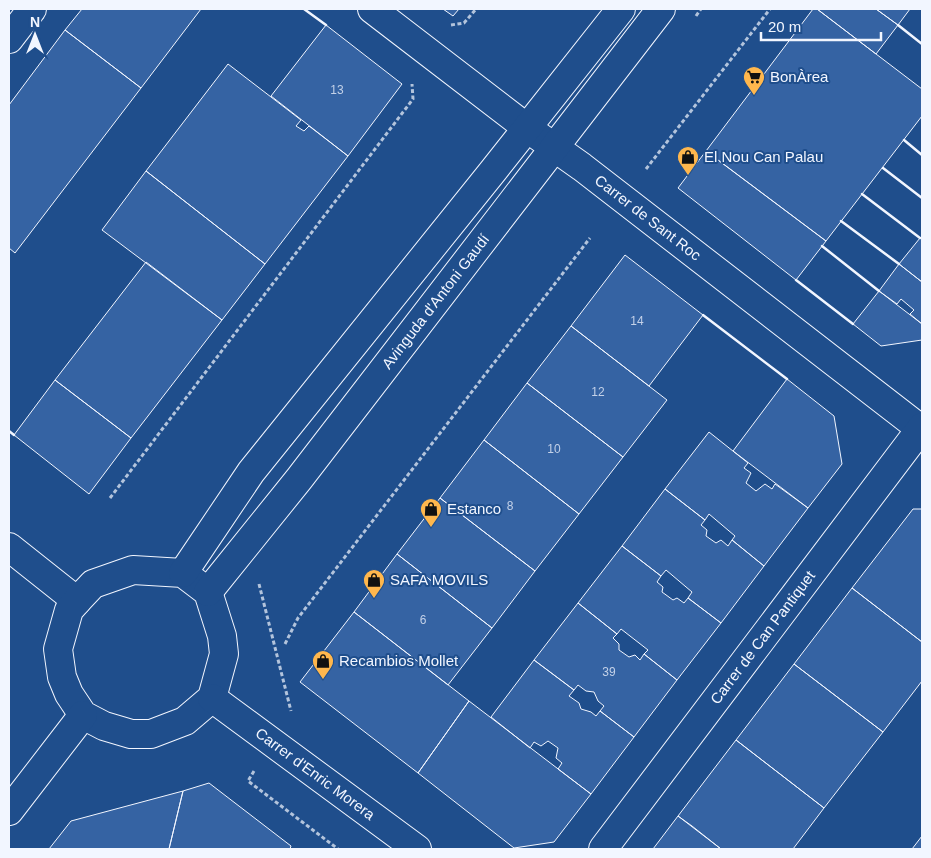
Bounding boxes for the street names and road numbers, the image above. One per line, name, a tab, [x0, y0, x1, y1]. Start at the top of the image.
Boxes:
street label: Carrer de Sant Roc	[592, 171, 705, 264]
street label: Avinguda d'Antoni Gaudí	[378, 230, 493, 372]
street label: Carrer de Can Pantiquet	[707, 567, 819, 707]
street label: Carrer d'Enric Morera	[252, 724, 379, 823]

